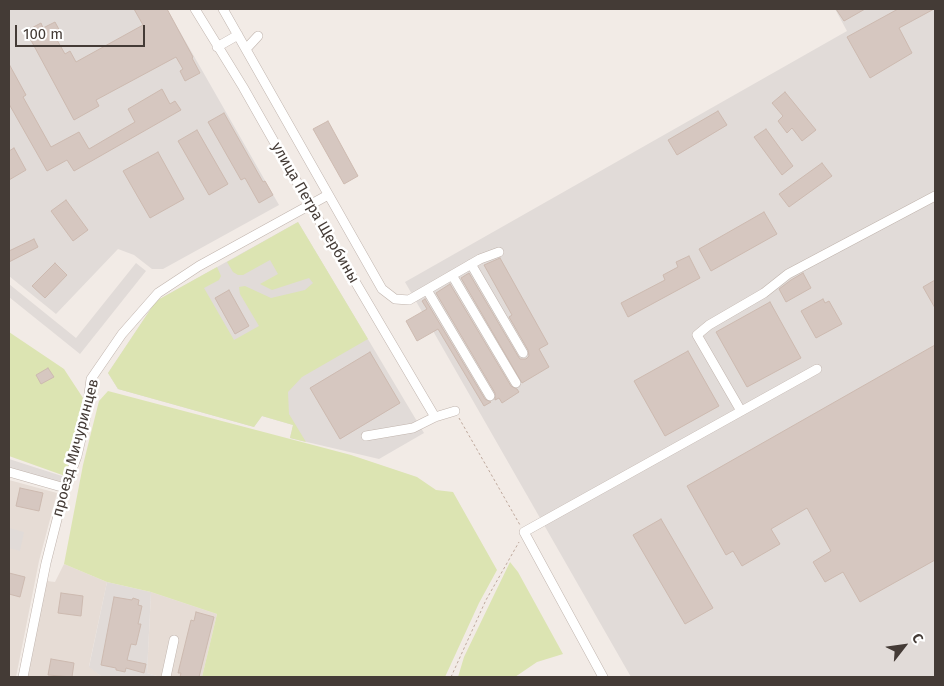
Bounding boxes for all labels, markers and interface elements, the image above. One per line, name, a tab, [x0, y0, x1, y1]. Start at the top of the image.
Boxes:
scale bar	[18, 15, 148, 47]
text: 100 m	[23, 25, 63, 43]
street label: улица Петра Щербины	[267, 139, 363, 287]
street label: проезд Мичуринцев	[49, 377, 103, 519]
north arrow	[879, 621, 929, 671]
text: С	[908, 631, 927, 646]

